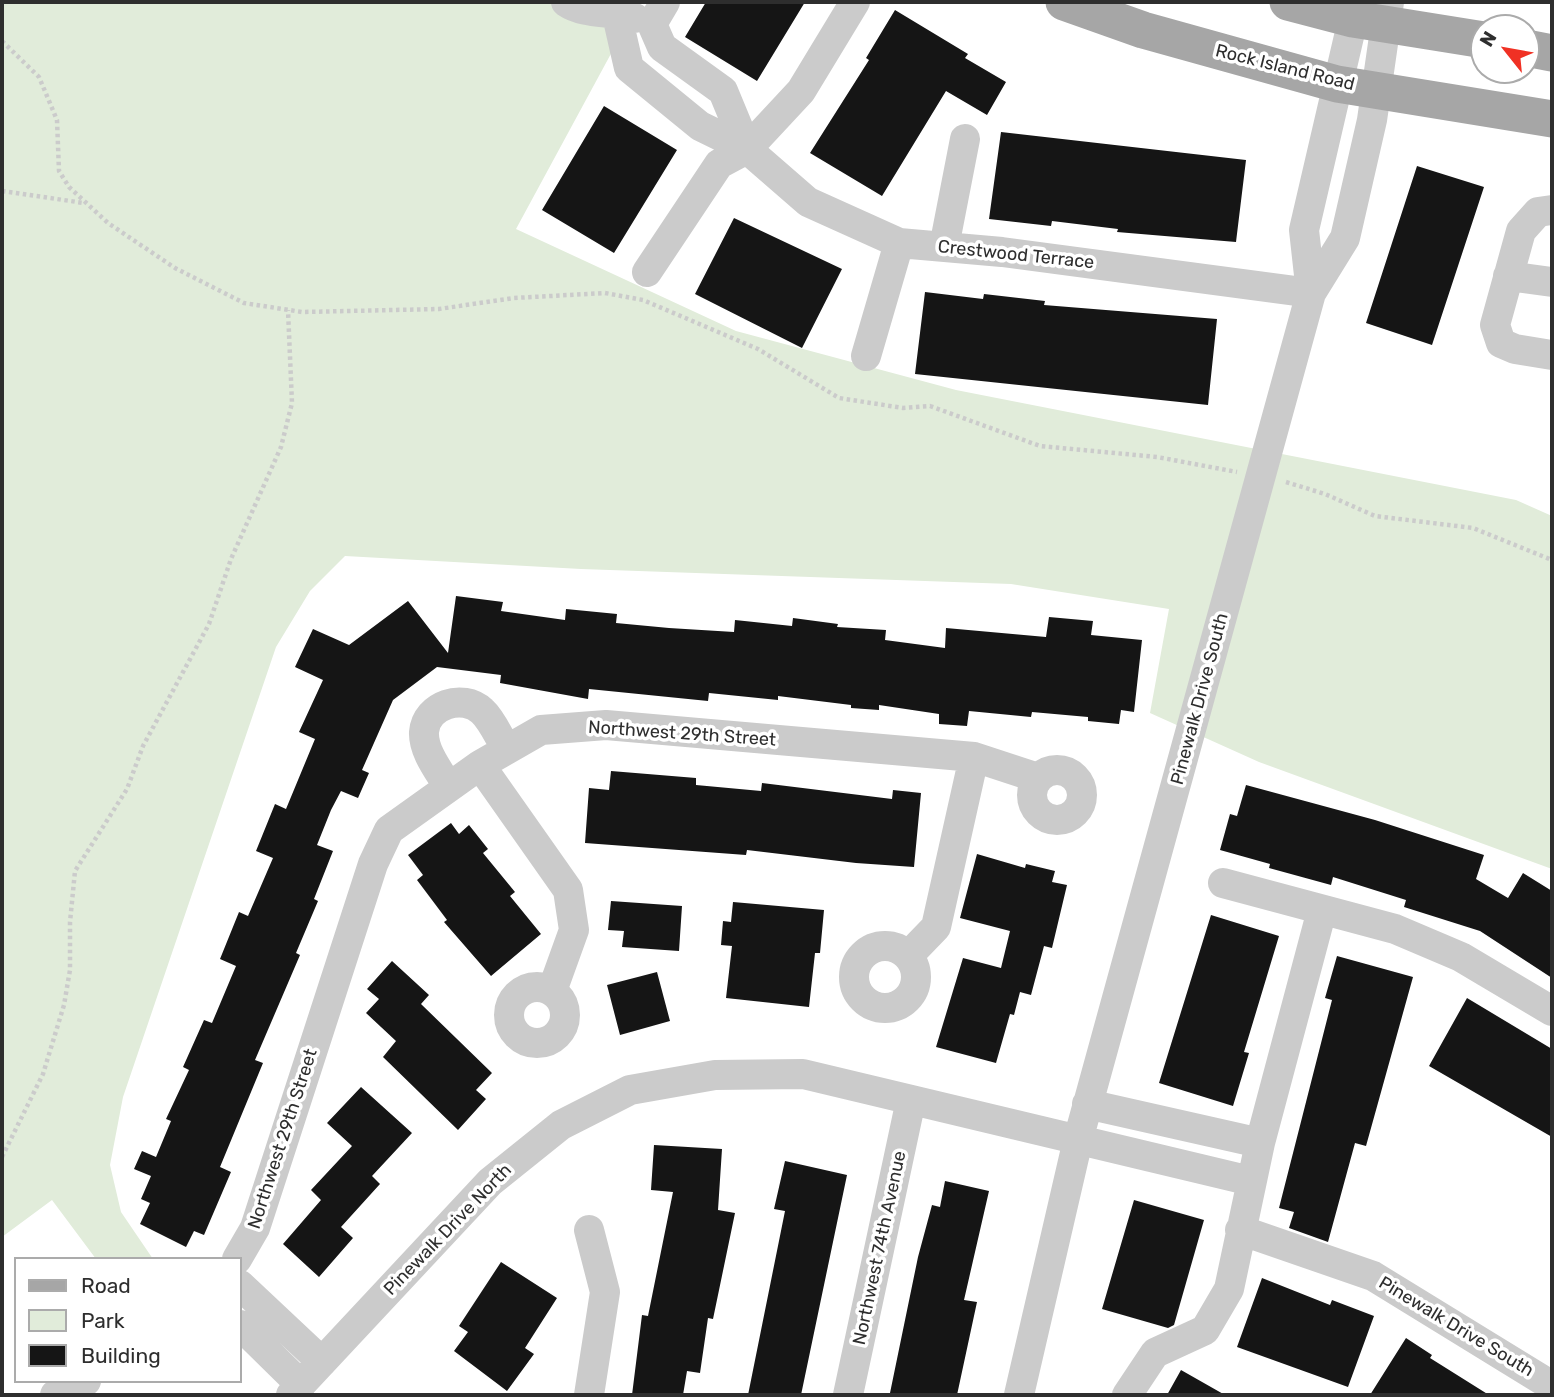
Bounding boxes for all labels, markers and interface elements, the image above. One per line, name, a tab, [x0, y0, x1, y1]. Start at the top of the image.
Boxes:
north arrow	[1470, 14, 1540, 84]
text: N	[1475, 27, 1502, 51]
street label: Rock Island Road	[1213, 40, 1357, 96]
street label: Crestwood Terrace	[937, 236, 1095, 274]
street label: Pinewalk Drive South	[1167, 611, 1233, 787]
street label: Northwest 29th Street	[587, 717, 777, 751]
street label: Northwest 29th Street	[244, 1046, 322, 1232]
street label: Northwest 74th Avenue	[849, 1149, 911, 1347]
street label: Pinewalk Drive North	[380, 1160, 516, 1300]
legend	[14, 1257, 242, 1383]
street label: Pinewalk Drive South	[1375, 1272, 1537, 1382]
text: Road	[81, 1273, 131, 1298]
text: Park	[81, 1308, 125, 1333]
text: Building	[81, 1343, 161, 1368]

